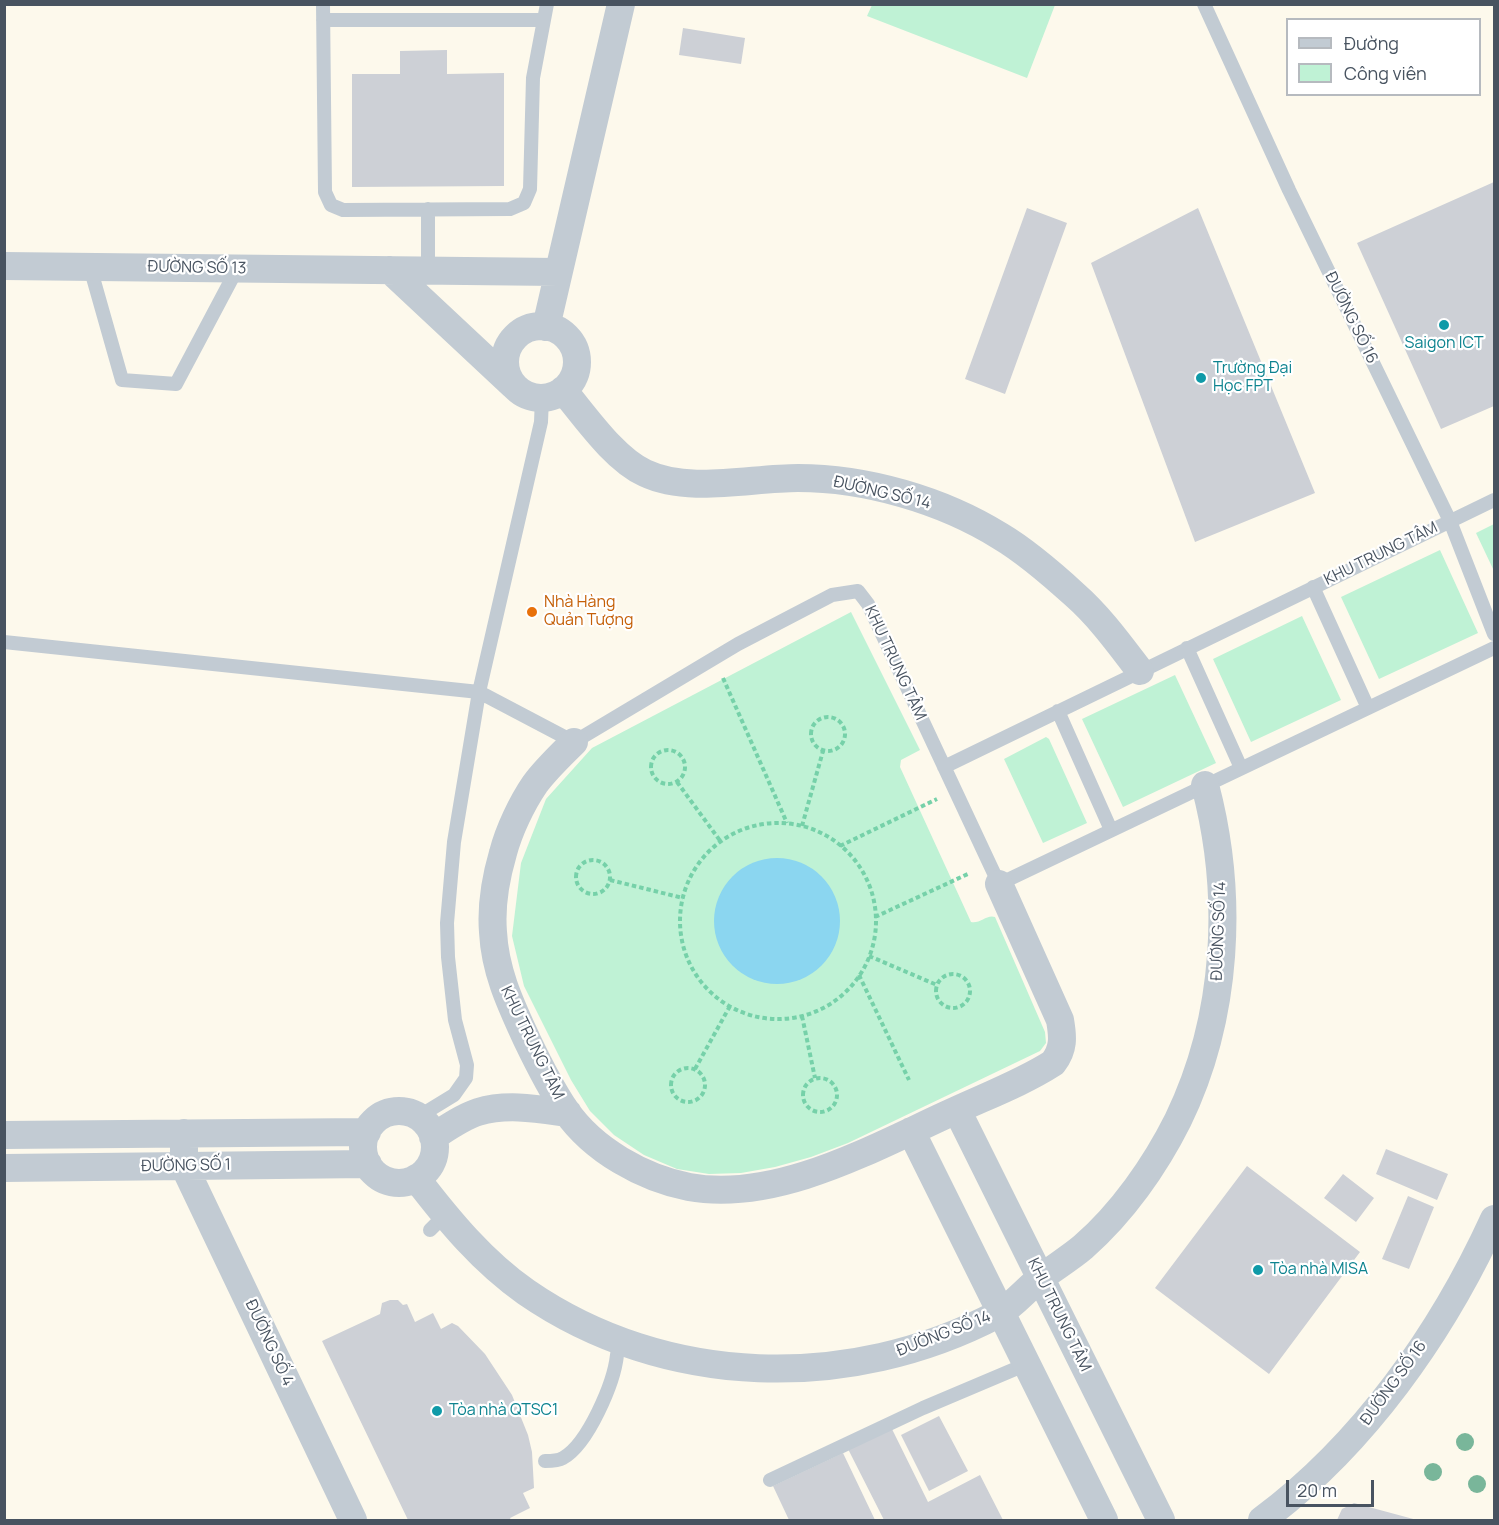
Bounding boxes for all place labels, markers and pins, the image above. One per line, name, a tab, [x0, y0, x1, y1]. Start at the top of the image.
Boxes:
marker: Saigon ICT	[1437, 318, 1451, 332]
place label: Saigon ICT	[1405, 334, 1483, 354]
place label: Trường Đại Học FPT	[1213, 359, 1292, 397]
marker: Trường Đại Học FPT	[1194, 371, 1208, 385]
place label: Nhà Hàng Quản Tượng	[544, 593, 633, 631]
marker: Nhà Hàng Quản Tượng	[525, 605, 539, 619]
place label: Tòa nhà MISA	[1270, 1260, 1368, 1280]
marker: Tòa nhà MISA	[1251, 1263, 1265, 1277]
place label: Tòa nhà QTSC1	[449, 1401, 558, 1421]
marker: Tòa nhà QTSC1	[430, 1404, 444, 1418]

